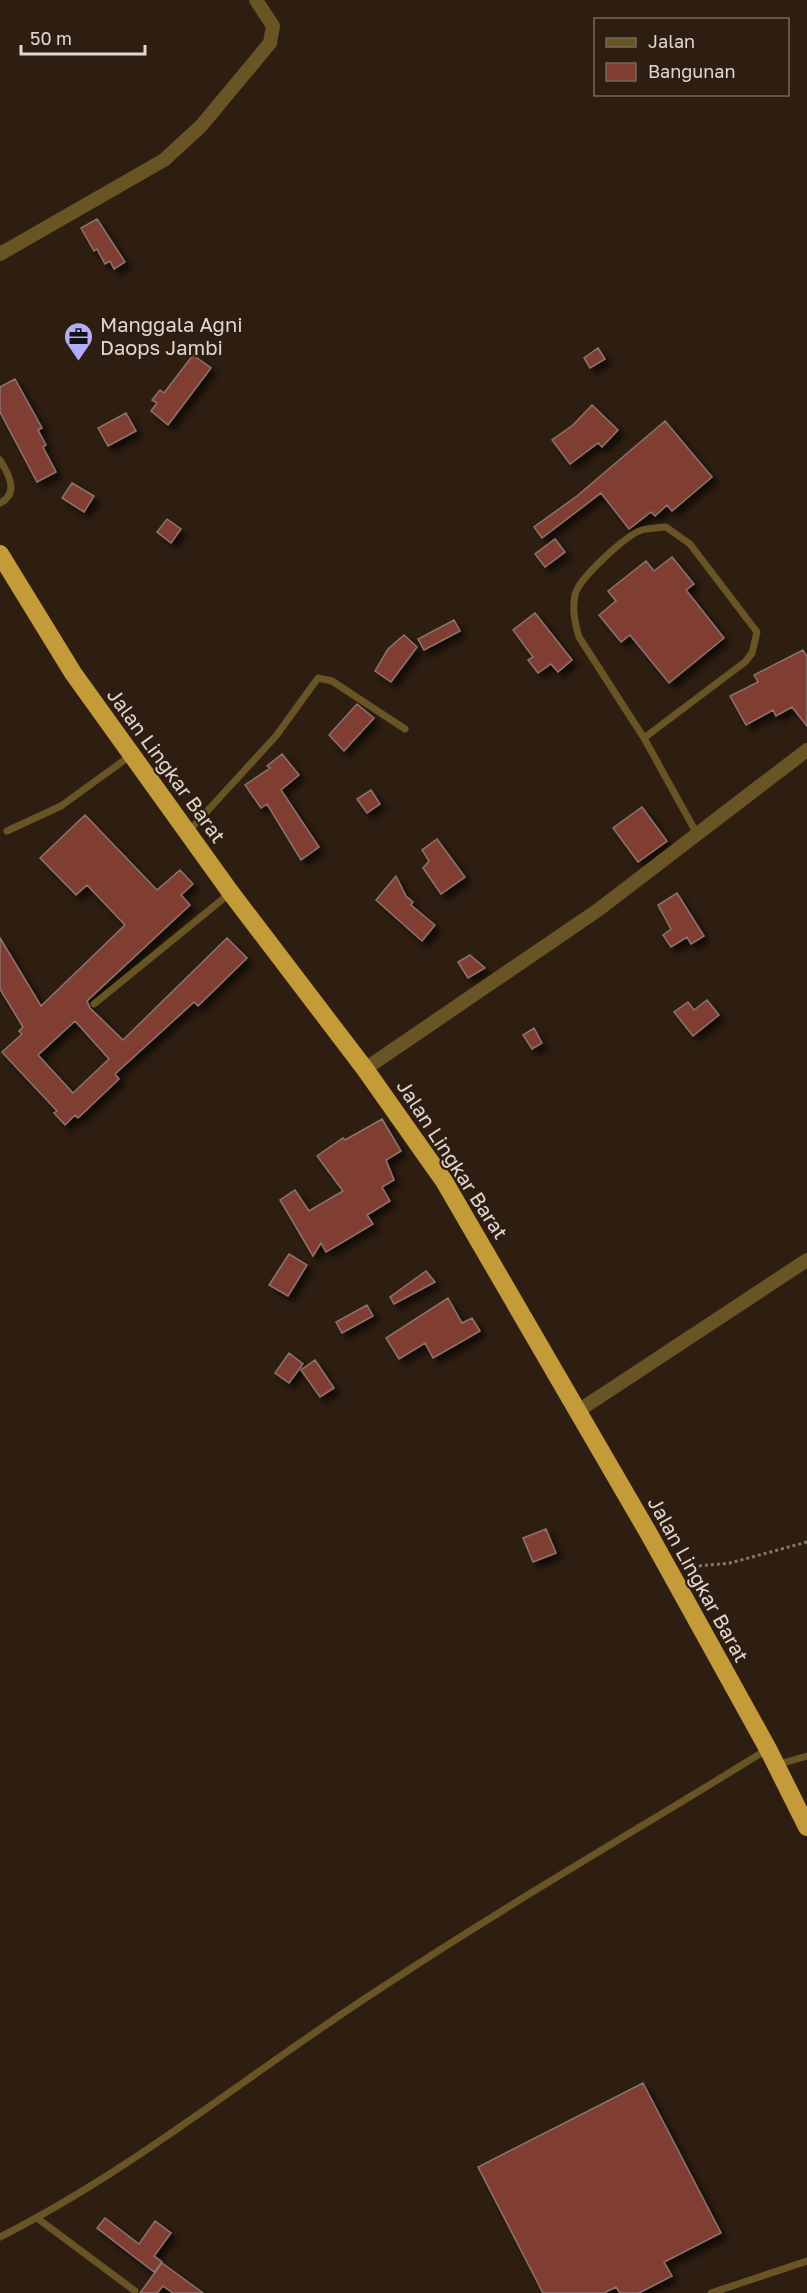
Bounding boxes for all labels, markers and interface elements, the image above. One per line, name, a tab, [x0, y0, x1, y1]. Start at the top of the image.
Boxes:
scale bar	[21, 18, 146, 56]
legend	[594, 18, 789, 96]
text: 50 m	[30, 27, 72, 49]
text: Jalan	[648, 30, 695, 52]
text: Bangunan	[648, 60, 736, 82]
place label: Manggala Agni Daops Jambi	[100, 312, 243, 359]
office icon: Manggala Agni Daops Jambi	[63, 320, 95, 362]
street label: Jalan Lingkar Barat	[103, 683, 231, 847]
street label: Jalan Lingkar Barat	[392, 1075, 514, 1243]
street label: Jalan Lingkar Barat	[644, 1492, 754, 1666]

